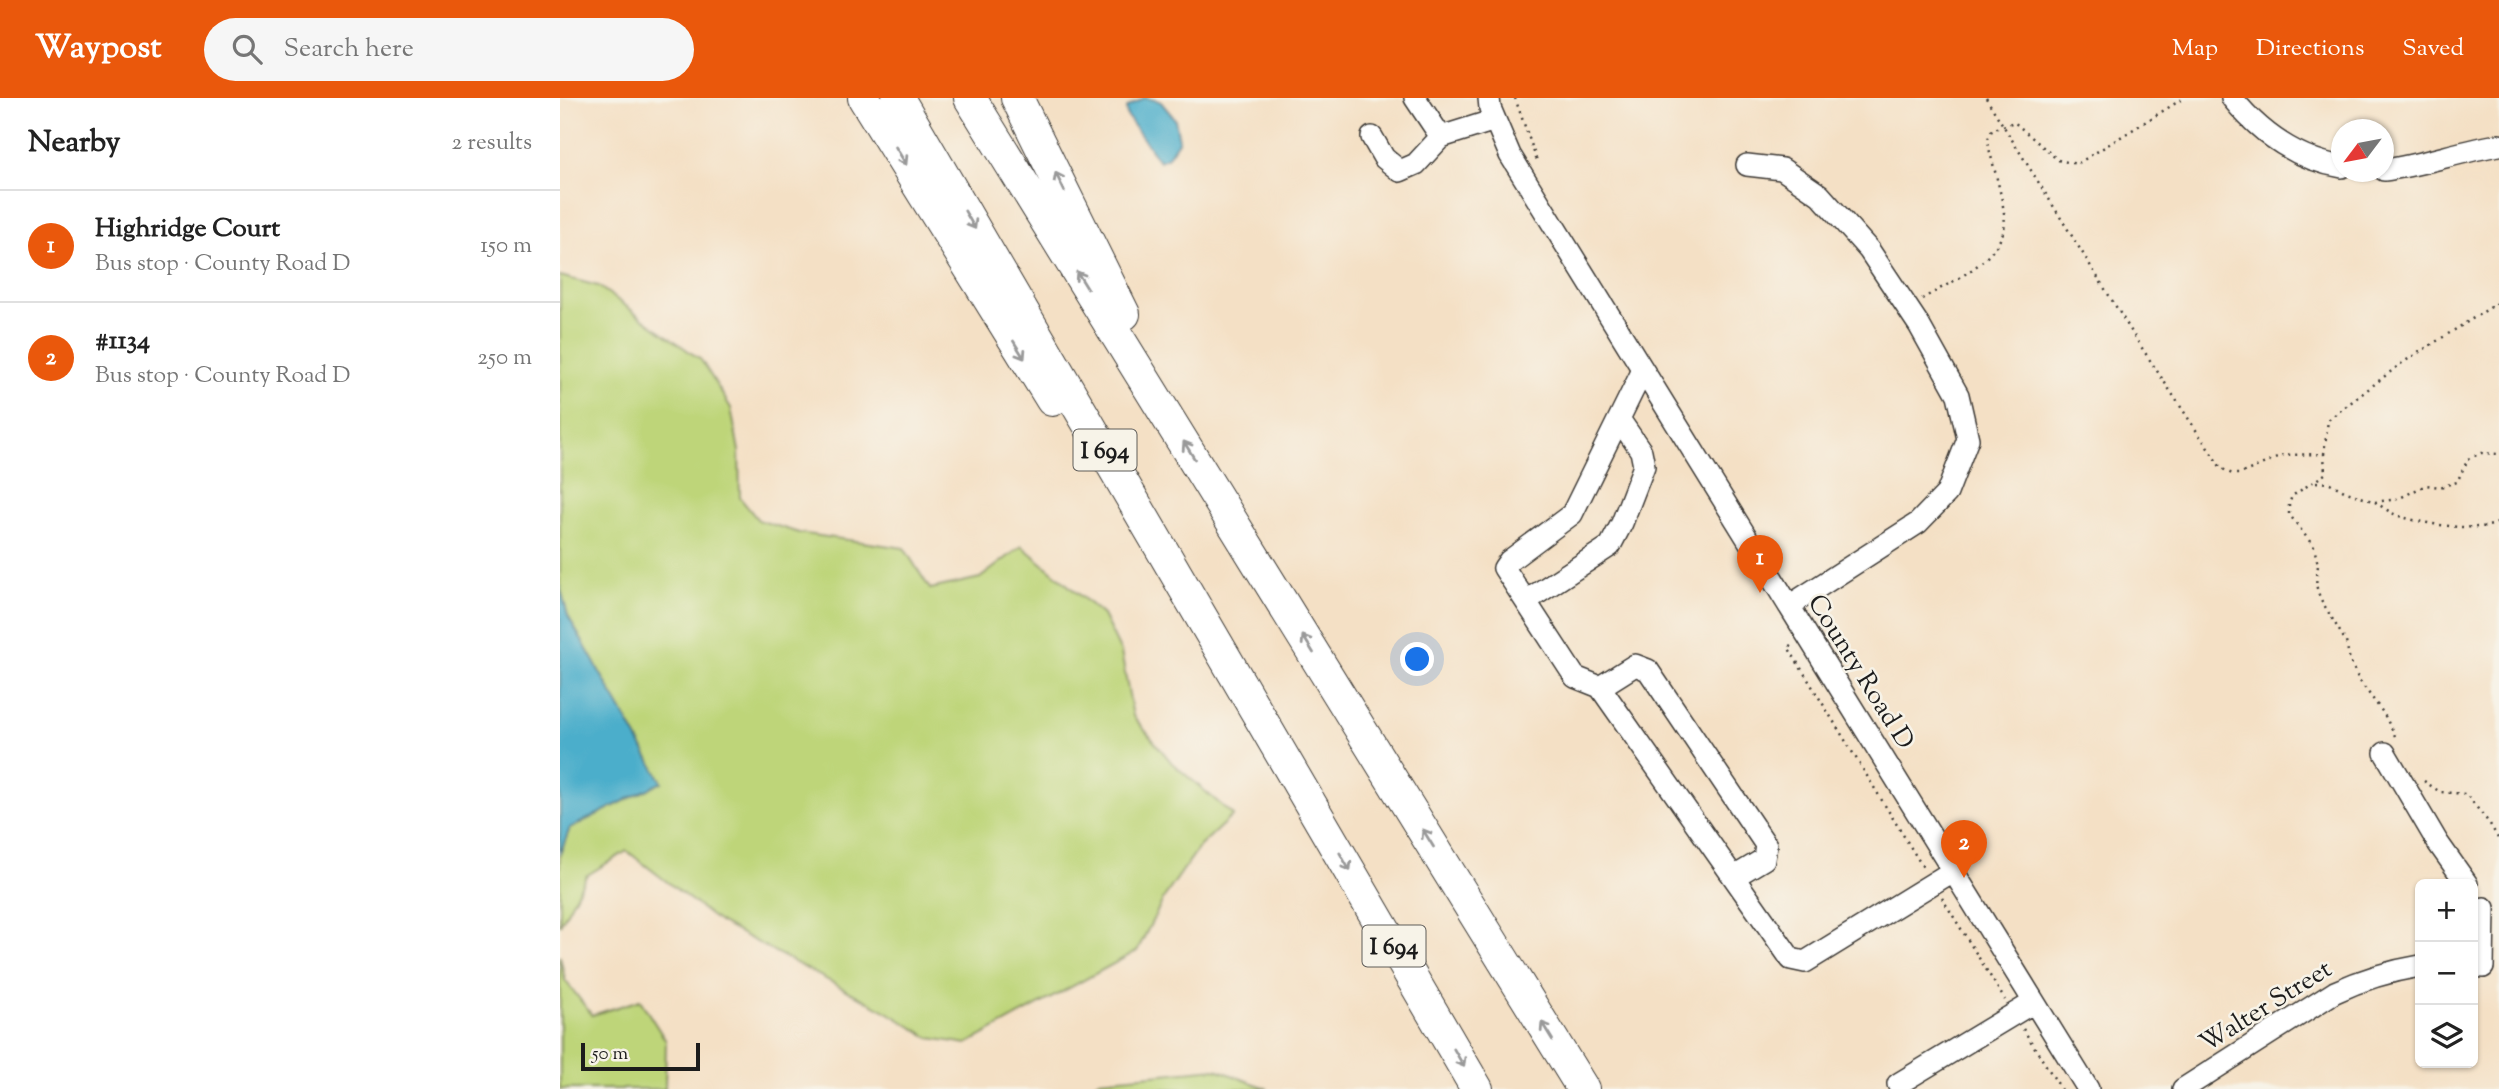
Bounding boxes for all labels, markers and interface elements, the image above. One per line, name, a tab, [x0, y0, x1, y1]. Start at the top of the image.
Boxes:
search box	[204, 18, 694, 81]
text: Waypost	[35, 25, 162, 73]
icon: search	[228, 30, 266, 68]
text: Search here	[284, 31, 414, 68]
text: Map	[2172, 32, 2218, 66]
text: Directions	[2256, 32, 2364, 66]
text: Saved	[2402, 32, 2464, 66]
north arrow	[2331, 119, 2394, 182]
text: Nearby	[28, 122, 120, 165]
text: 2 results	[452, 127, 532, 160]
one-way arrow	[894, 145, 908, 165]
one-way arrow	[1052, 172, 1066, 193]
one-way arrow	[963, 210, 977, 230]
text: Highridge Court	[95, 211, 280, 248]
text: 1	[47, 230, 55, 263]
text: 150 m	[480, 230, 532, 263]
text: Bus stop · County Road D	[95, 248, 350, 281]
one-way arrow	[1075, 271, 1089, 291]
text: #1134	[95, 323, 150, 360]
one-way arrow	[1012, 340, 1027, 359]
text: 2	[46, 342, 56, 375]
text: 250 m	[477, 342, 532, 375]
text: Bus stop · County Road D	[95, 360, 350, 393]
road number: I 694	[1074, 430, 1136, 470]
one-way arrow	[1182, 441, 1197, 460]
pin: 1	[1737, 535, 1783, 593]
street label: County Road D	[1797, 588, 1922, 757]
one-way arrow	[1301, 634, 1315, 654]
your location	[1400, 642, 1434, 676]
pin: 2	[1941, 820, 1987, 878]
one-way arrow	[1420, 828, 1434, 848]
one-way arrow	[1338, 851, 1352, 871]
map controls	[2415, 879, 2478, 1068]
button: +	[2415, 879, 2478, 942]
road number: I 694	[1362, 926, 1426, 966]
button: −	[2415, 942, 2478, 1005]
street label: Walter Street	[2193, 952, 2340, 1062]
button: layers	[2415, 1005, 2478, 1068]
one-way arrow	[1540, 1022, 1555, 1041]
scale bar	[581, 1040, 700, 1072]
text: 50 m	[592, 1041, 628, 1068]
one-way arrow	[1452, 1048, 1466, 1068]

